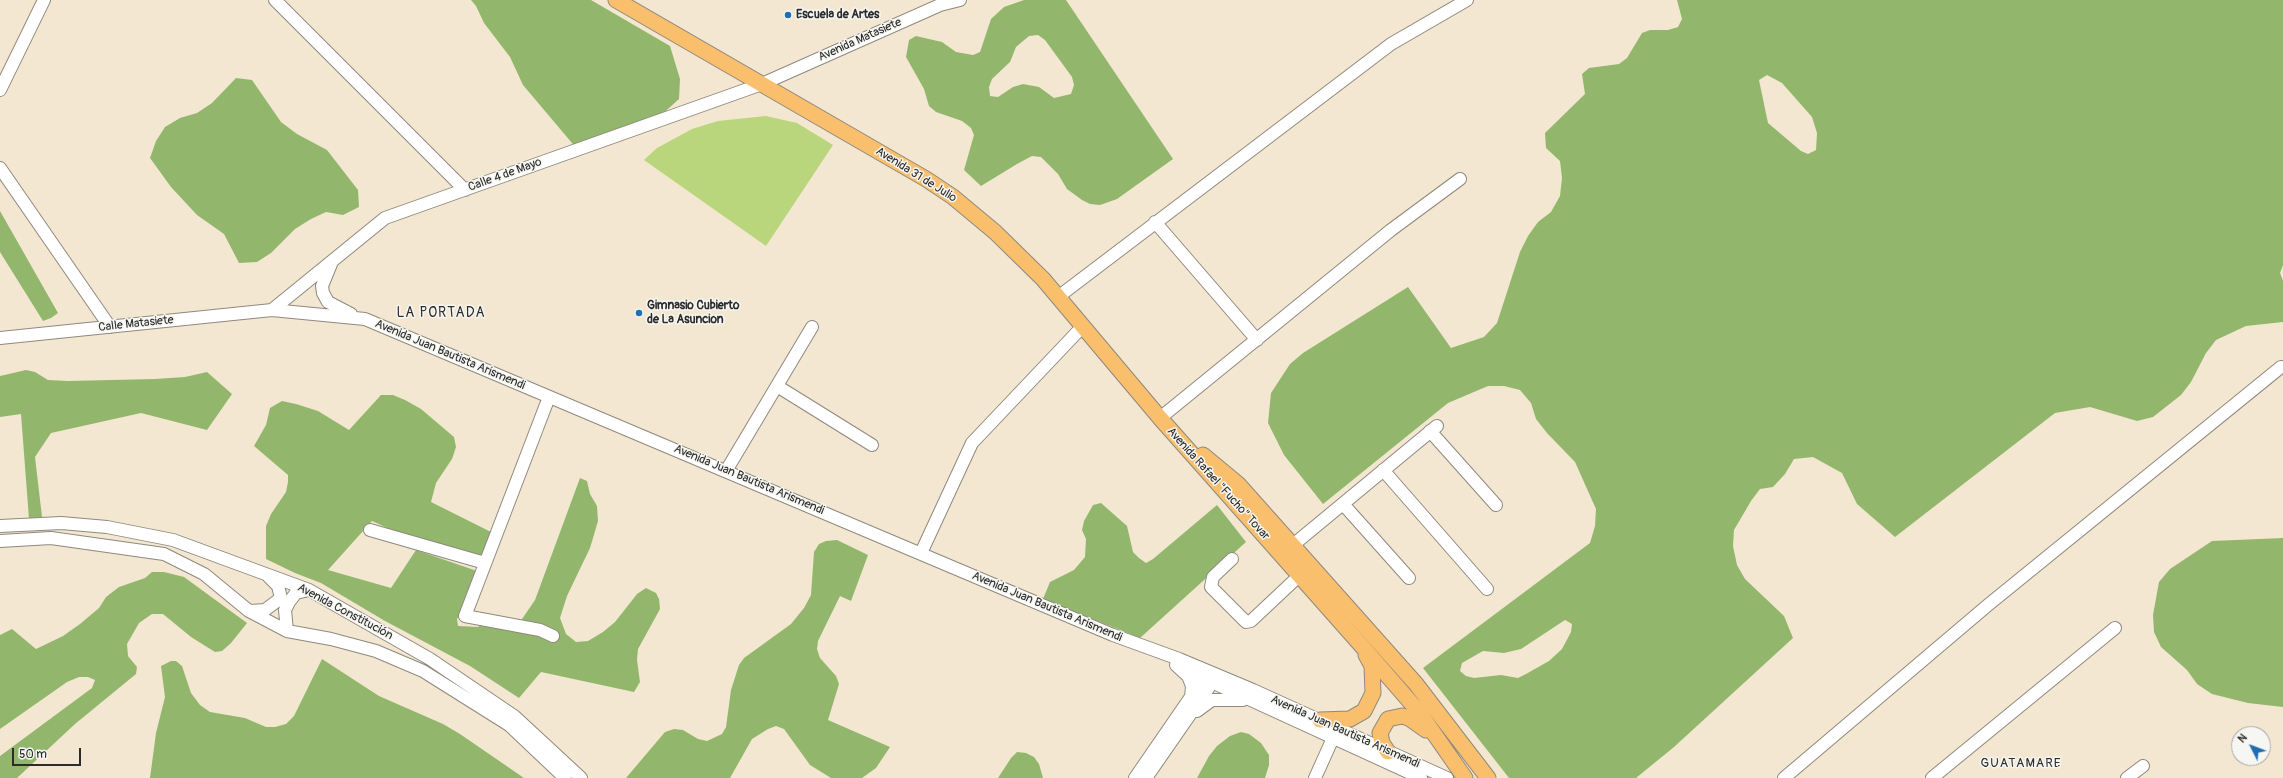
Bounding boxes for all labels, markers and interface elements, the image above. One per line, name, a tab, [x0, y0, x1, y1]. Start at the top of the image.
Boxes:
place label: Escuela de Artes	[796, 8, 879, 22]
marker: Escuela de Artes	[783, 10, 793, 20]
street label: Avenida Matasiete	[816, 15, 904, 65]
street label: Avenida 31 de Julio	[873, 144, 959, 206]
street label: Calle 4 de Mayo	[466, 155, 544, 195]
place label: Gimnasio Cubierto de La Asuncion	[647, 299, 739, 327]
district label: LA PORTADA	[396, 305, 486, 321]
marker: Gimnasio Cubierto de La Asuncion	[634, 308, 644, 318]
street label: Calle Matasiete	[98, 313, 174, 335]
street label: Avenida Juan Bautista Arismendi	[373, 317, 527, 393]
street label: Avenida Rafael "Fucho" Tovar	[1164, 425, 1272, 543]
street label: Avenida Juan Bautista Arismendi	[672, 442, 826, 518]
street label: Avenida Juan Bautista Arismendi	[970, 569, 1124, 645]
street label: Avenida Constitución	[295, 581, 395, 643]
street label: Avenida Juan Bautista Arismendi	[1268, 693, 1422, 771]
north arrow	[2231, 726, 2271, 766]
text: N	[2235, 731, 2250, 745]
scale bar	[14, 740, 83, 766]
text: 50 m	[19, 747, 47, 762]
district label: GUATAMARE	[1981, 756, 2061, 772]

